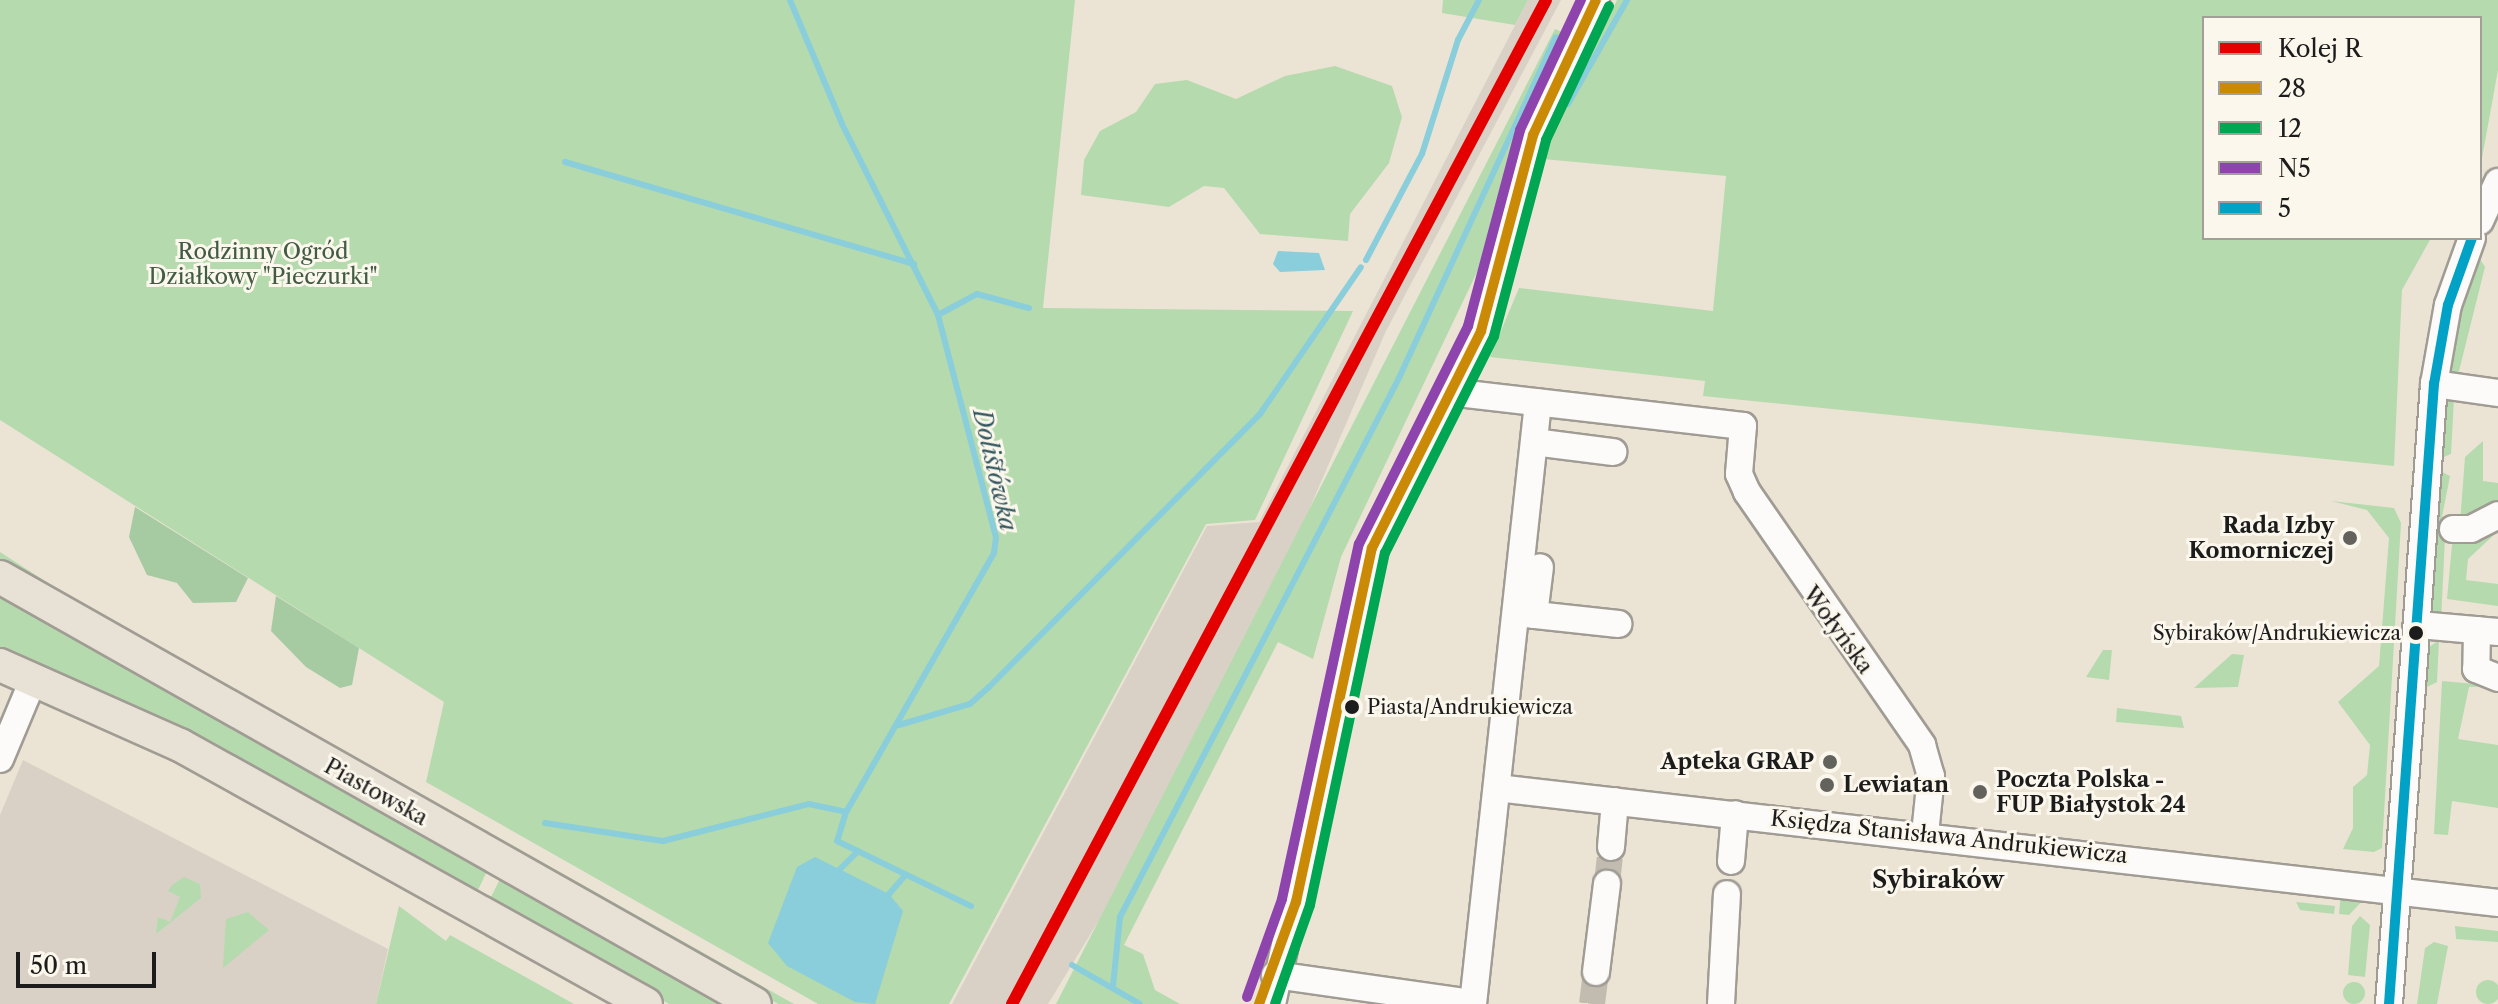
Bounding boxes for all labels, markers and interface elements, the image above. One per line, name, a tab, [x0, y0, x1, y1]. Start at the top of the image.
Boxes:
legend	[2202, 16, 2482, 240]
text: Kolej R	[2278, 34, 2362, 63]
text: 28	[2278, 74, 2306, 103]
text: 12	[2278, 114, 2302, 143]
text: N5	[2278, 154, 2311, 183]
text: 5	[2278, 194, 2291, 223]
park label: Rodzinny Ogród Działkowy "Pieczurki"	[148, 238, 378, 290]
water label: Dolistówka	[967, 406, 1023, 534]
place label: Rada Izby Komorniczej	[2189, 512, 2334, 564]
marker: Rada Izby Komorniczej	[2341, 529, 2359, 547]
street label: Wołyńska	[1797, 581, 1879, 679]
place label: Sybiraków/Andrukiewicza	[2153, 621, 2401, 645]
marker: Sybiraków/Andrukiewicza	[2408, 625, 2424, 641]
place label: Piasta/Andrukiewicza	[1367, 695, 1573, 719]
marker: Piasta/Andrukiewicza	[1344, 699, 1360, 715]
place label: Apteka GRAP	[1660, 749, 1814, 775]
street label: Piastowska	[320, 753, 432, 831]
marker: Apteka GRAP	[1821, 753, 1839, 771]
place label: Poczta Polska - FUP Białystok 24	[1996, 766, 2187, 818]
place label: Lewiatan	[1843, 772, 1949, 798]
marker: Lewiatan	[1818, 776, 1836, 794]
marker: Poczta Polska - FUP Białystok 24	[1971, 783, 1989, 801]
street label: Księdza Stanisława Andrukiewicza	[1768, 805, 2130, 869]
district label: Sybiraków	[1872, 866, 2004, 894]
scale bar	[20, 936, 160, 986]
text: 50 m	[30, 951, 87, 980]

